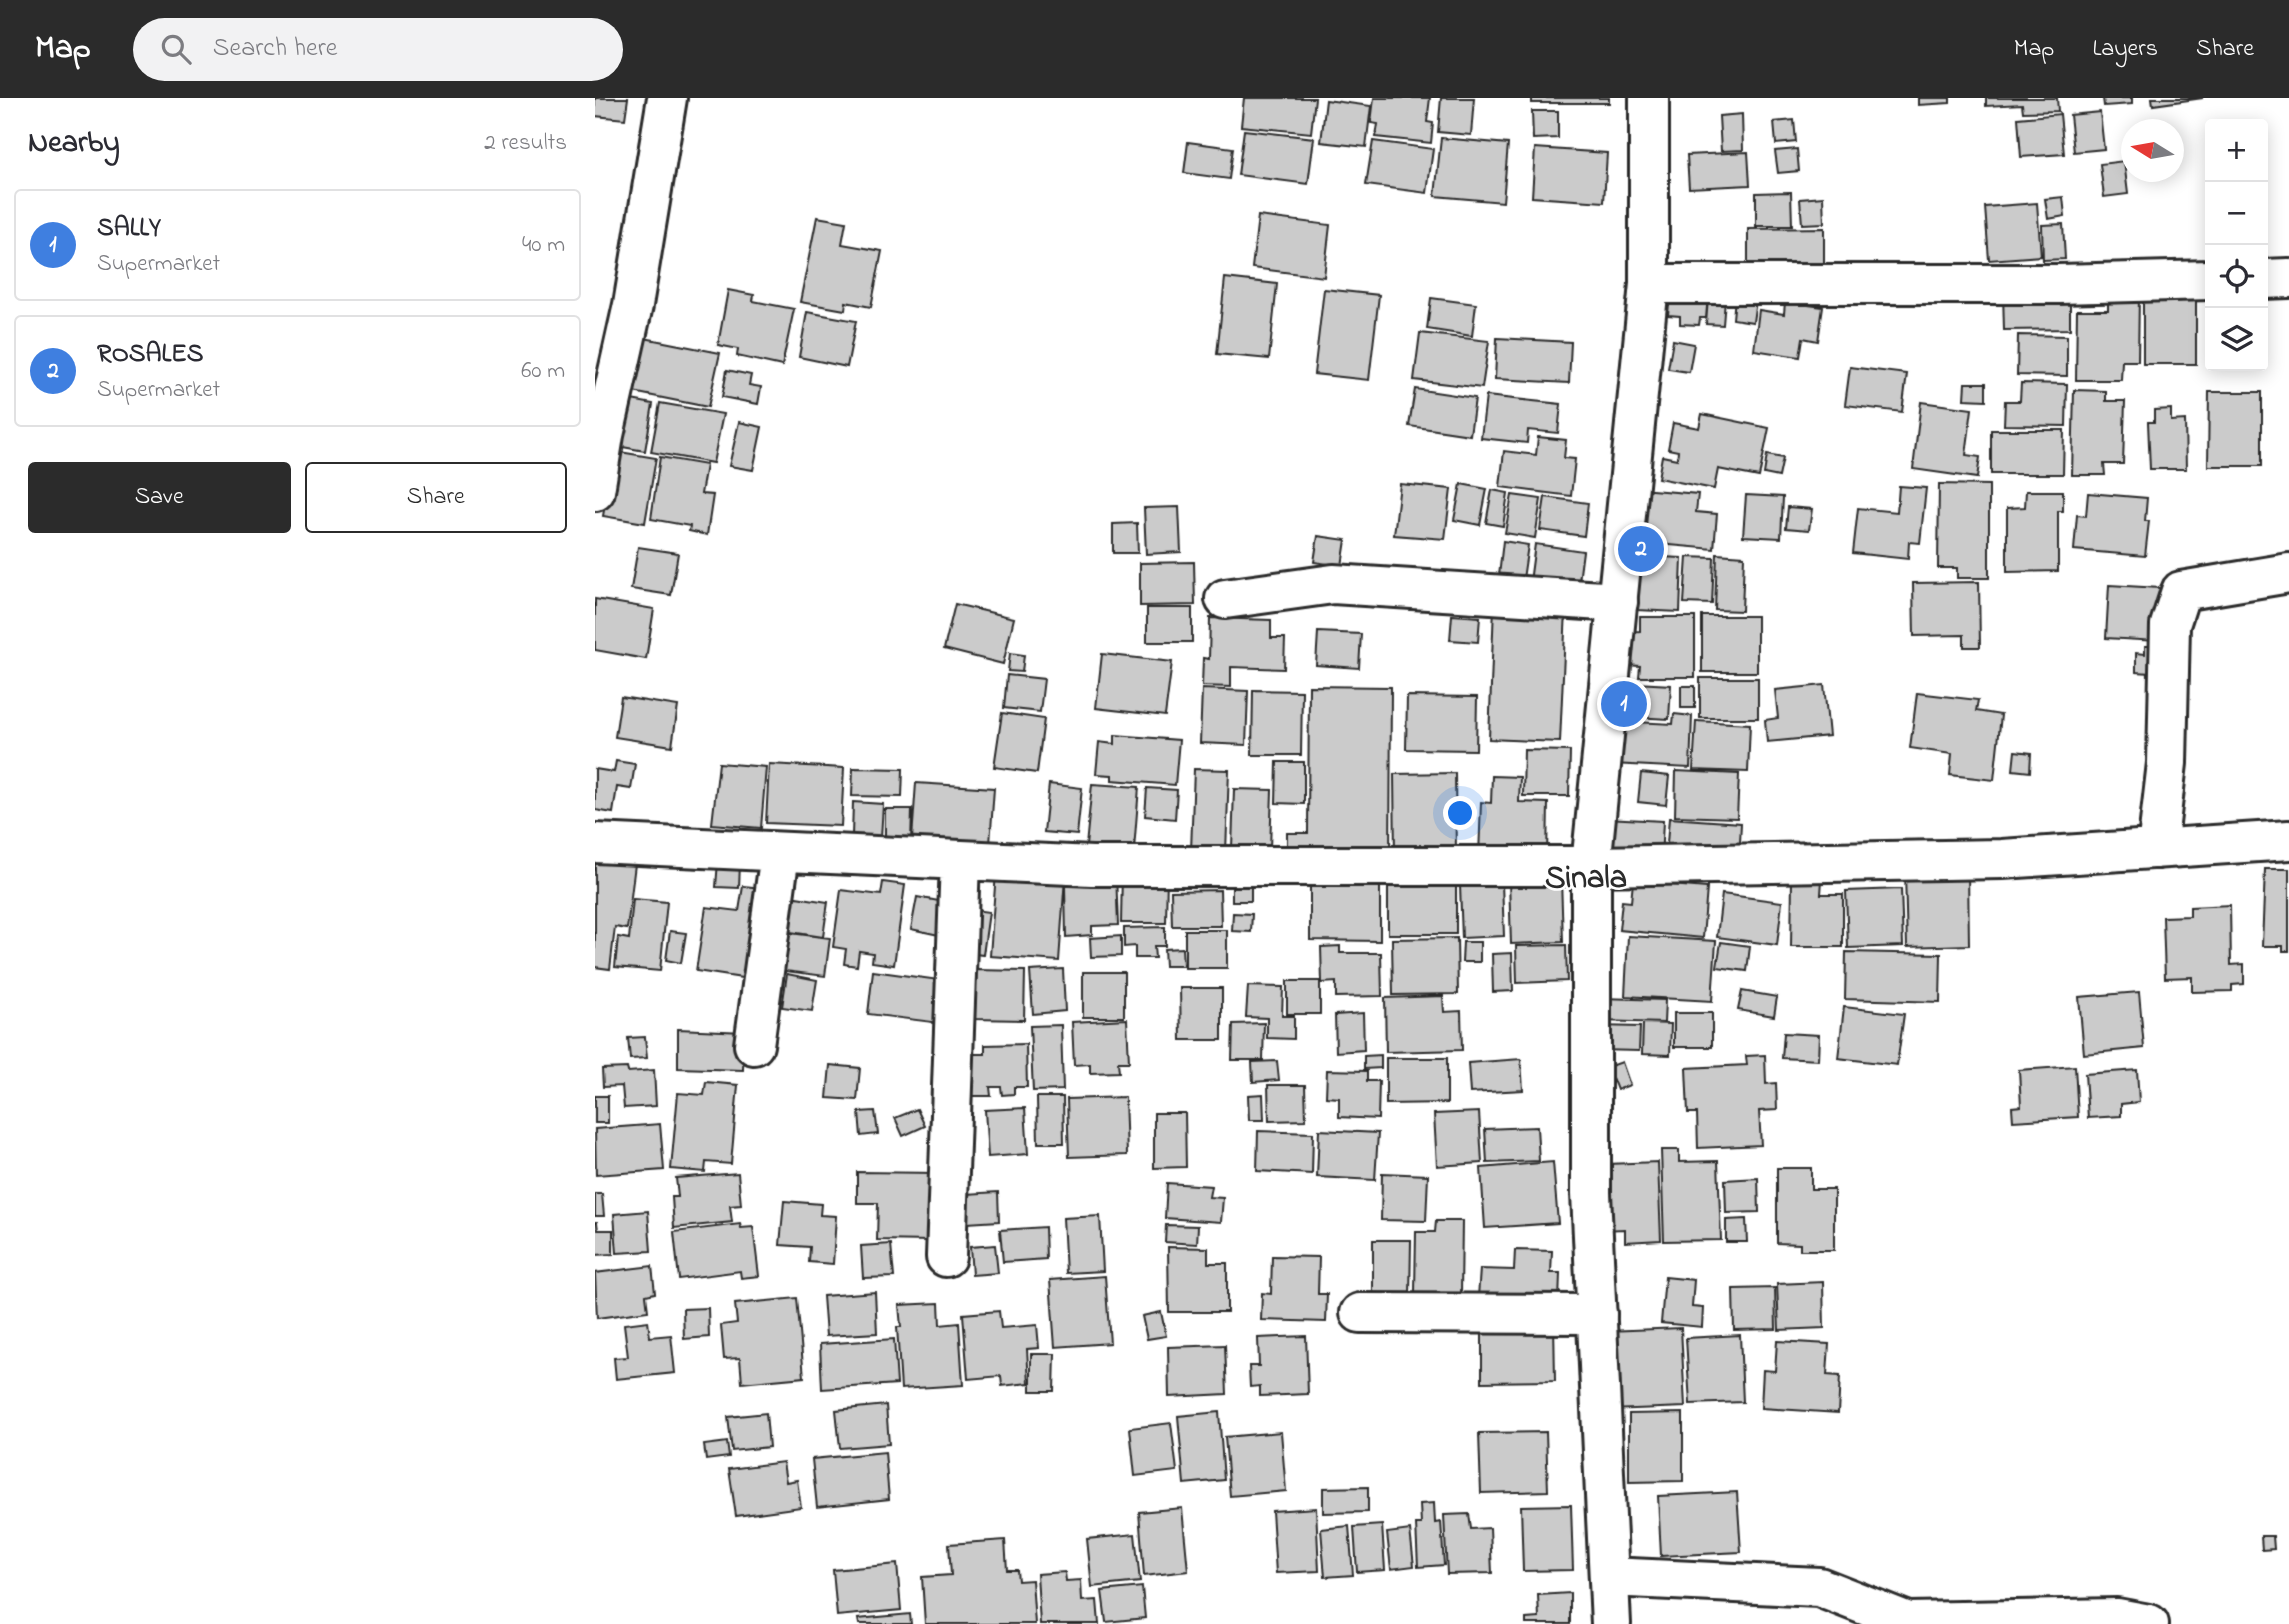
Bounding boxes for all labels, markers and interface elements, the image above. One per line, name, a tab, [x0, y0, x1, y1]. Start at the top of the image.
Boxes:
search box	[133, 18, 623, 81]
text: Map	[35, 25, 91, 73]
icon: search	[157, 30, 195, 68]
text: Search here	[213, 30, 337, 68]
text: Map	[2014, 32, 2054, 67]
text: Layers	[2092, 32, 2158, 67]
text: Share	[2196, 32, 2254, 67]
north arrow	[2121, 119, 2184, 182]
map controls	[2205, 119, 2268, 371]
button: +	[2205, 119, 2268, 182]
text: Nearby	[28, 122, 120, 166]
text: 2 results	[484, 127, 567, 160]
button: −	[2205, 182, 2268, 245]
text: SALLY	[97, 210, 161, 248]
text: 1	[49, 229, 57, 262]
text: 40 m	[522, 229, 565, 262]
button: locate	[2205, 245, 2268, 308]
text: Supermarket	[97, 248, 220, 281]
button: layers	[2205, 308, 2268, 371]
text: ROSALES	[97, 336, 204, 374]
text: 2	[47, 355, 59, 388]
text: 60 m	[521, 355, 565, 388]
text: Supermarket	[97, 374, 220, 407]
button: Save	[28, 462, 291, 533]
button: Share	[305, 462, 567, 533]
pin: 2	[1618, 523, 1664, 575]
pin: 1	[1601, 678, 1647, 730]
your location	[1443, 796, 1477, 830]
district label: Sinala	[1545, 856, 1627, 903]

